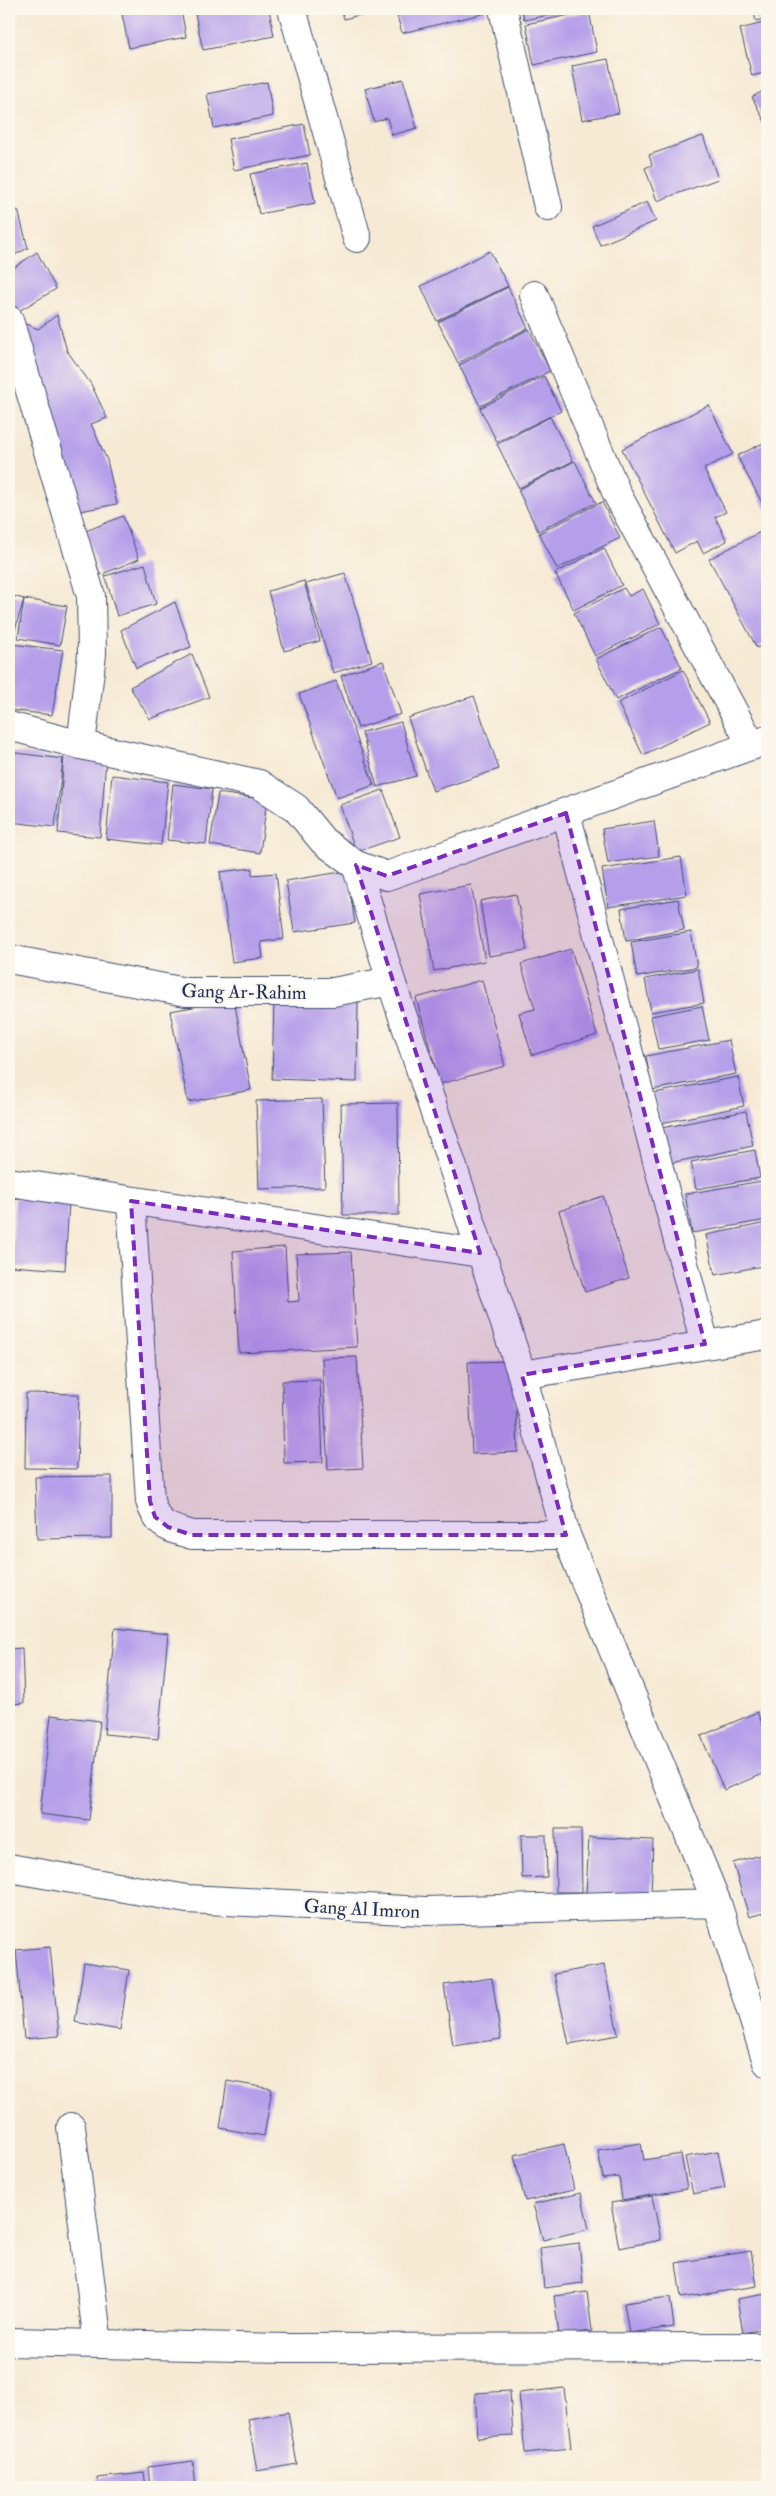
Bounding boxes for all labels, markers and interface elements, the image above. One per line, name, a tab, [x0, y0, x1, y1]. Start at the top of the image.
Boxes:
street label: Gang Ar-Rahim	[181, 979, 307, 1005]
street label: Gang Al Imron	[303, 1894, 421, 1924]

